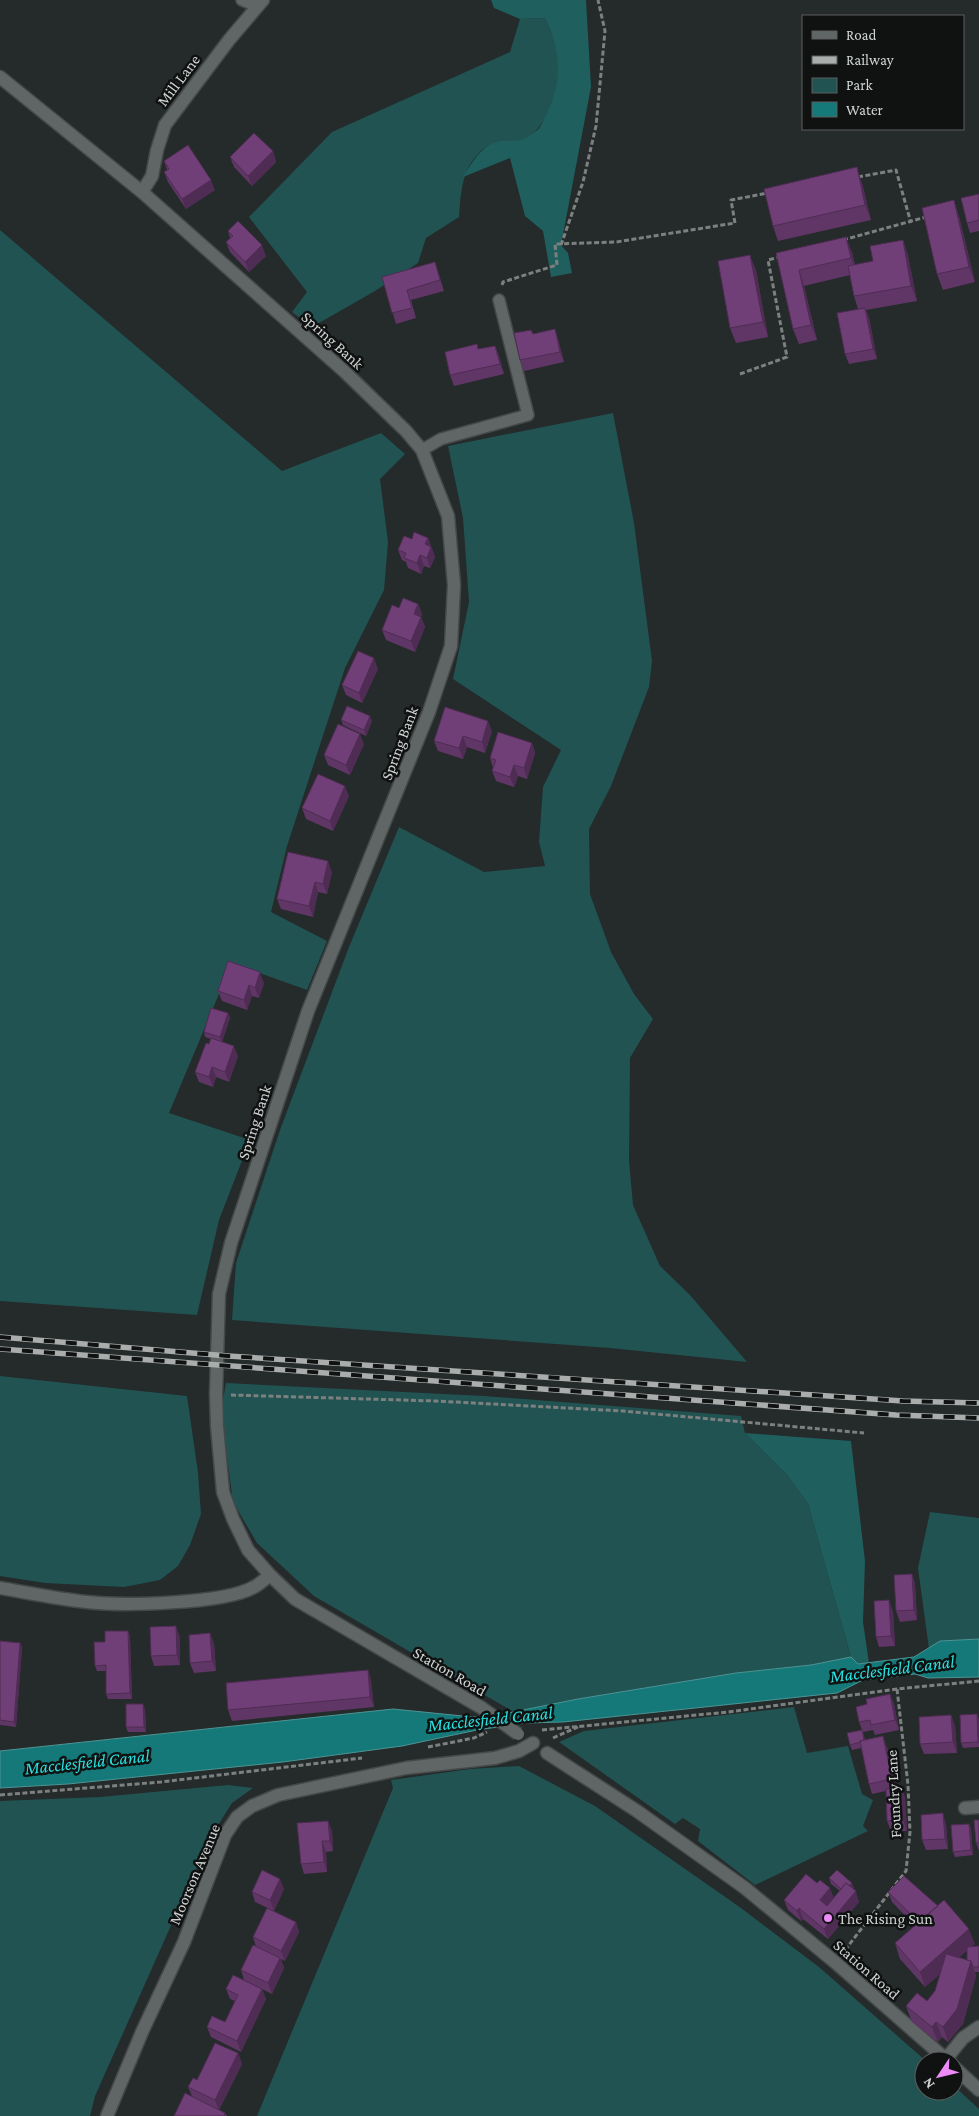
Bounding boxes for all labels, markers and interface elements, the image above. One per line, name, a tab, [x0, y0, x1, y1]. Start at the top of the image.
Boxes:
legend	[802, 15, 964, 130]
text: Road	[846, 27, 877, 43]
street label: Mill Lane	[154, 51, 203, 109]
text: Railway	[846, 52, 894, 69]
text: Park	[846, 77, 873, 93]
text: Water	[846, 102, 883, 118]
street label: Spring Bank	[298, 308, 367, 374]
street label: Spring Bank	[378, 704, 422, 783]
street label: Spring Bank	[234, 1082, 276, 1162]
street label: Station Road	[410, 1644, 490, 1699]
water label: Macclesfield Canal	[827, 1651, 956, 1687]
water label: Macclesfield Canal	[426, 1702, 554, 1736]
water label: Macclesfield Canal	[23, 1745, 151, 1779]
street label: Foundry Lane	[883, 1749, 905, 1838]
street label: Moorson Avenue	[166, 1821, 223, 1927]
place label: The Rising Sun	[838, 1910, 933, 1928]
marker: The Rising Sun	[822, 1912, 834, 1924]
street label: Station Road	[830, 1936, 903, 2003]
north arrow	[914, 2051, 964, 2101]
text: N	[919, 2075, 938, 2092]

